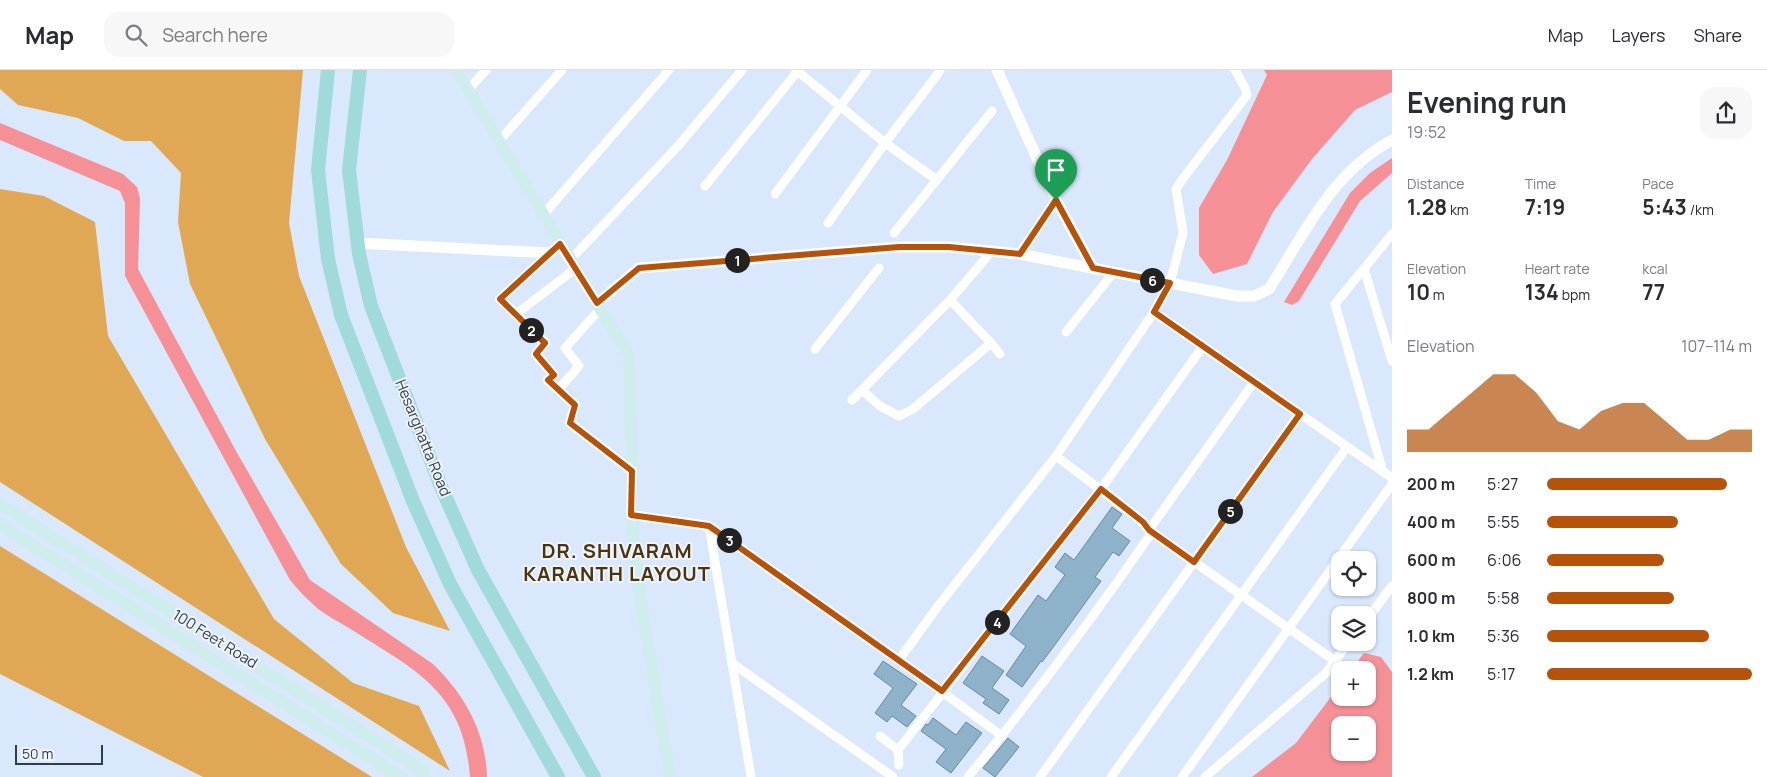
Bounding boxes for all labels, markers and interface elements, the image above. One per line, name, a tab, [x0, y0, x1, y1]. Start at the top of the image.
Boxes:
search box	[104, 12, 454, 57]
text: Map	[25, 18, 74, 51]
icon: search	[122, 21, 150, 49]
text: Search here	[162, 22, 268, 48]
text: Map	[1548, 23, 1583, 47]
text: Layers	[1611, 23, 1665, 47]
text: Share	[1693, 23, 1742, 47]
text: Evening run	[1407, 83, 1567, 121]
button: share	[1700, 87, 1752, 139]
text: 19:52	[1407, 121, 1446, 143]
pin	[1035, 149, 1077, 200]
icon: arrive	[1042, 156, 1070, 184]
text: Distance	[1407, 174, 1464, 193]
text: Time	[1525, 174, 1556, 193]
text: Pace	[1642, 174, 1674, 193]
text: 1.28	[1407, 193, 1447, 221]
text: 7:19	[1525, 193, 1565, 221]
text: 5:43	[1642, 193, 1687, 221]
text: km	[1447, 200, 1469, 219]
text: /km	[1687, 200, 1714, 219]
pin: 1	[724, 248, 750, 272]
text: 1	[734, 251, 741, 270]
text: Elevation	[1407, 259, 1466, 278]
text: Heart rate	[1525, 259, 1590, 278]
text: kcal	[1642, 259, 1668, 278]
pin: 6	[1140, 268, 1164, 292]
text: 6	[1148, 271, 1157, 290]
text: 10	[1407, 278, 1430, 306]
text: 134	[1525, 278, 1559, 306]
text: 77	[1642, 278, 1665, 306]
text: m	[1430, 285, 1445, 304]
text: bpm	[1559, 285, 1590, 304]
pin: 2	[518, 318, 544, 342]
text: 2	[527, 321, 536, 340]
text: Elevation	[1407, 335, 1475, 357]
text: 107–114 m	[1681, 335, 1752, 357]
street label: Hesarghatta Road	[390, 376, 457, 499]
text: 200 m	[1407, 473, 1455, 495]
text: 5:27	[1487, 473, 1518, 495]
pin: 5	[1218, 498, 1242, 524]
text: 5	[1226, 502, 1235, 521]
text: 400 m	[1407, 511, 1455, 533]
text: 5:55	[1487, 511, 1520, 533]
pin: 3	[716, 528, 742, 552]
text: 3	[725, 531, 734, 550]
district label: DR. SHIVARAM KARANTH LAYOUT	[523, 537, 711, 587]
text: 600 m	[1407, 549, 1456, 571]
text: 6:06	[1487, 549, 1521, 571]
map controls	[1331, 551, 1376, 761]
button: locate	[1331, 551, 1376, 596]
text: 800 m	[1407, 587, 1455, 609]
text: 5:58	[1487, 587, 1520, 609]
street label: 100 Feet Road	[169, 604, 262, 673]
button: layers	[1331, 606, 1376, 651]
pin: 4	[984, 610, 1010, 634]
text: 4	[993, 613, 1002, 632]
text: 1.0 km	[1407, 625, 1455, 647]
text: 5:36	[1487, 625, 1520, 647]
button: +	[1331, 661, 1376, 706]
text: 1.2 km	[1407, 663, 1454, 685]
text: 5:17	[1487, 663, 1515, 685]
button: −	[1331, 716, 1376, 761]
scale bar	[15, 742, 102, 765]
text: 50 m	[22, 744, 53, 763]

